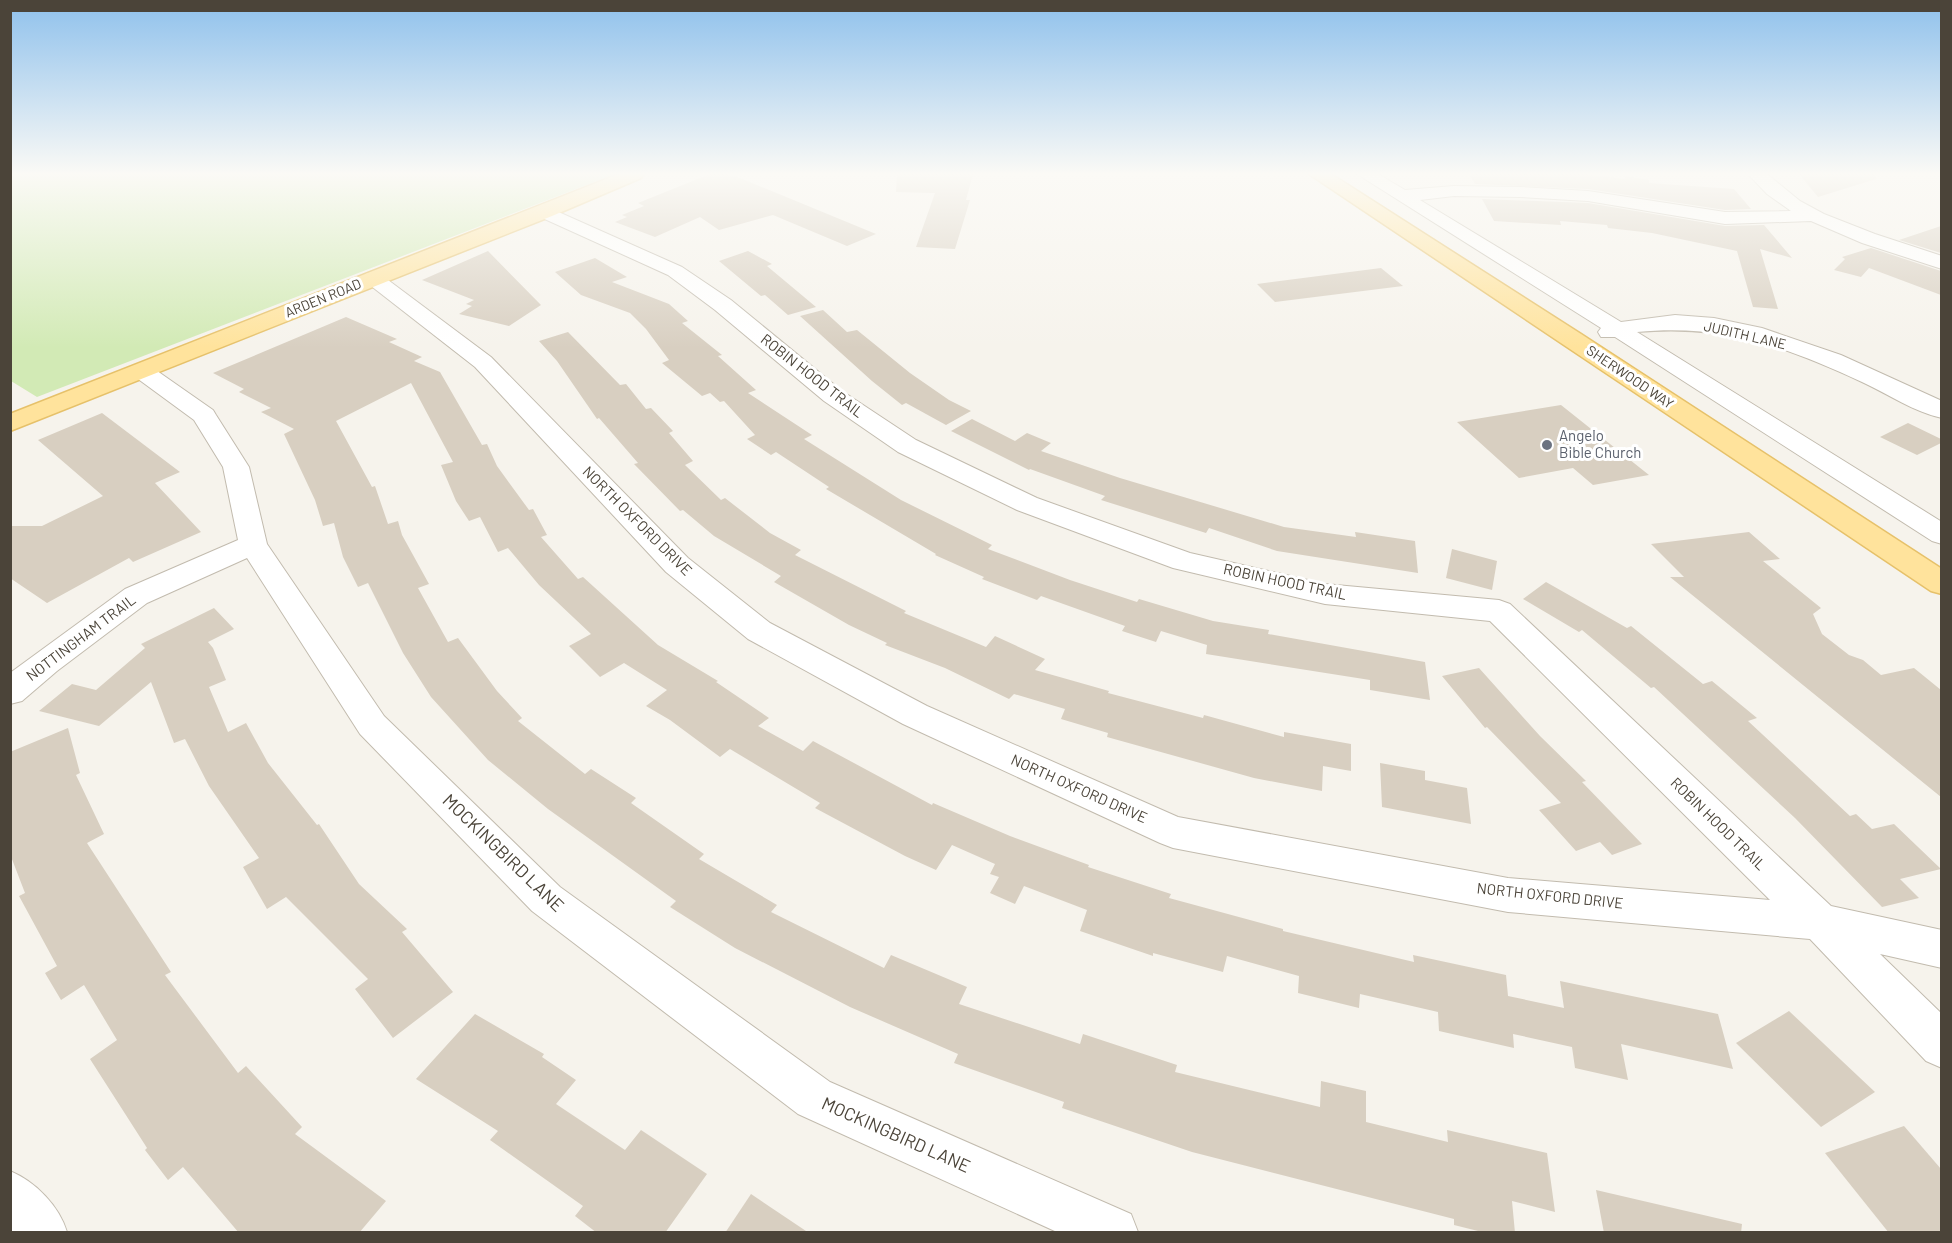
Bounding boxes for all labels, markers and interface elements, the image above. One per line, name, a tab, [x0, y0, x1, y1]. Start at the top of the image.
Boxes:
street label: ARDEN ROAD	[282, 275, 363, 321]
street label: JUDITH LANE	[1702, 317, 1788, 352]
street label: ROBIN HOOD TRAIL	[758, 329, 868, 421]
street label: SHERWOOD WAY	[1583, 341, 1677, 412]
place label: Angelo Bible Church	[1559, 426, 1641, 461]
marker: Angelo Bible Church	[1540, 438, 1554, 452]
street label: NORTH OXFORD DRIVE	[579, 462, 696, 579]
street label: ROBIN HOOD TRAIL	[1222, 559, 1348, 603]
street label: NOTTINGHAM TRAIL	[22, 590, 139, 684]
street label: NORTH OXFORD DRIVE	[1008, 750, 1150, 826]
street label: ROBIN HOOD TRAIL	[1667, 773, 1770, 873]
street label: MOCKINGBIRD LANE	[438, 789, 569, 916]
street label: NORTH OXFORD DRIVE	[1476, 878, 1624, 912]
street label: MOCKINGBIRD LANE	[819, 1091, 974, 1177]

